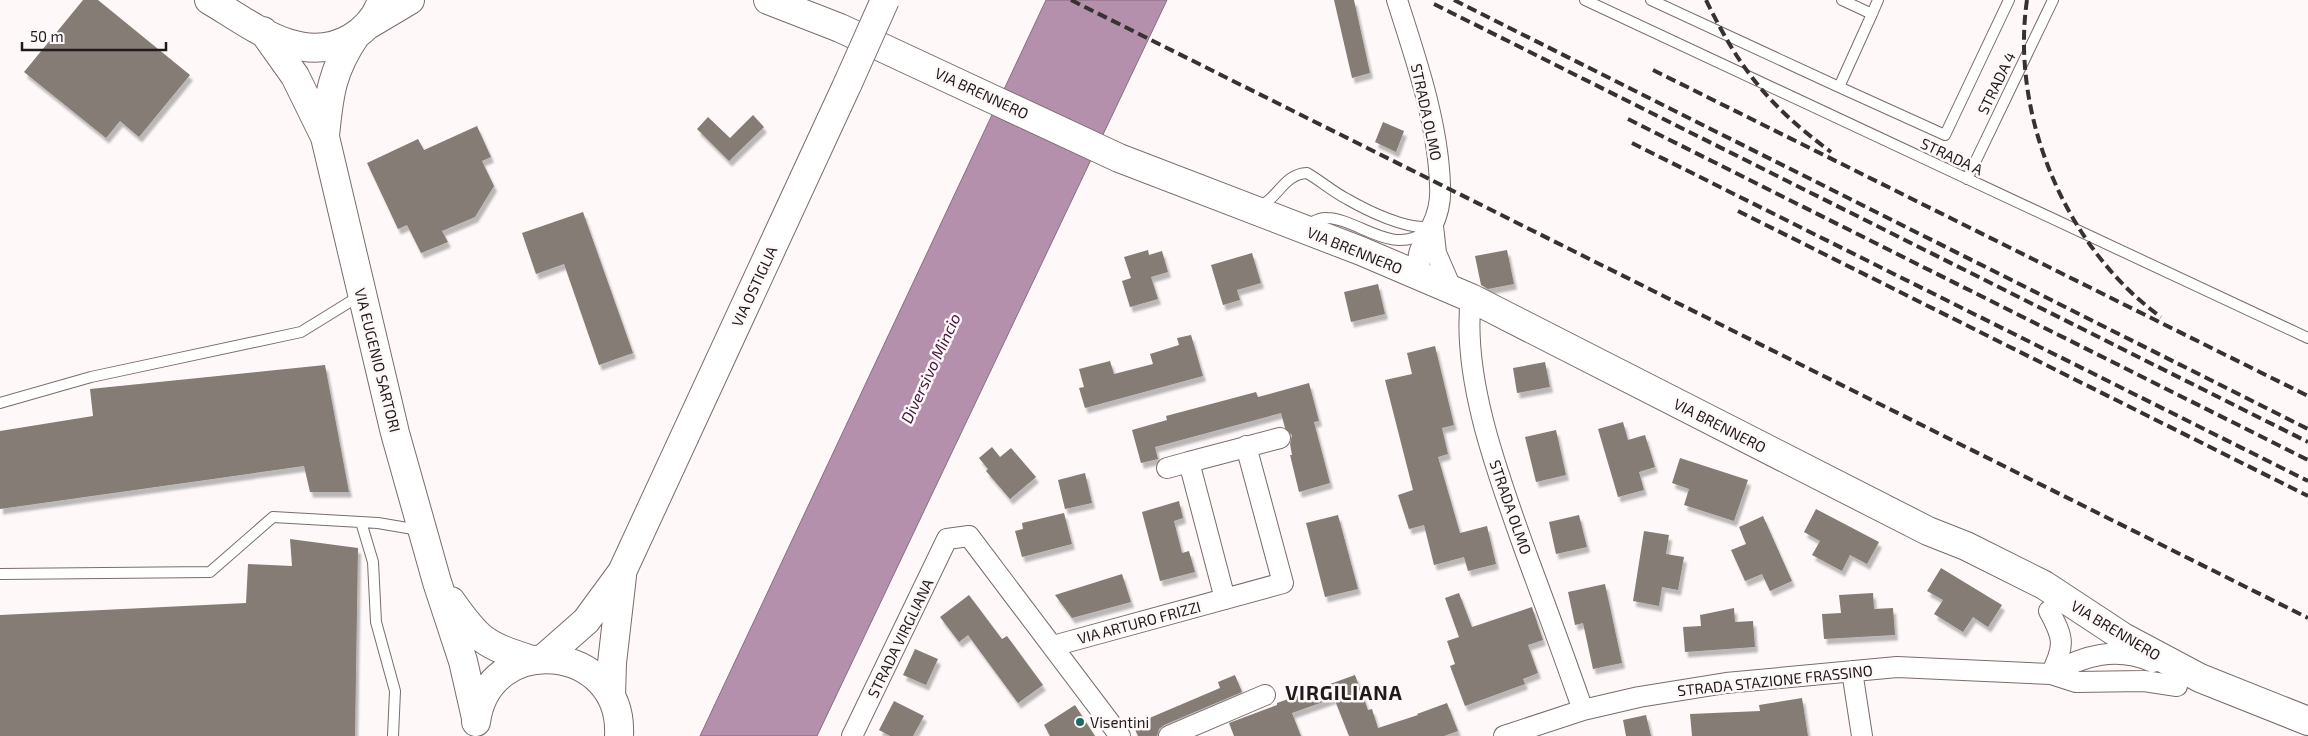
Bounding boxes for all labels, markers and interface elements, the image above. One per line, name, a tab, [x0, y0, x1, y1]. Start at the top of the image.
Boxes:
scale bar	[22, 20, 166, 52]
text: 50 m	[30, 27, 64, 45]
street label: STRADA 4	[1973, 49, 2019, 117]
street label: STRADA OLMO	[1408, 62, 1446, 162]
street label: VIA BRENNERO	[932, 63, 1032, 123]
street label: STRADA A	[1918, 134, 1987, 179]
street label: VIA BRENNERO	[1305, 223, 1405, 277]
street label: VIA OSTIGLIA	[727, 242, 781, 329]
street label: VIA EUGENIO SARTORI	[351, 286, 405, 434]
water label: Diversivo Mincio	[896, 310, 964, 426]
street label: VIA BRENNERO	[1671, 394, 1769, 456]
street label: STRADA OLMO	[1486, 457, 1536, 557]
street label: STRADA VIRGLIANA	[863, 575, 937, 700]
street label: VIA BRENNERO	[2068, 596, 2164, 664]
street label: VIA ARTURO FRIZZI	[1075, 597, 1203, 647]
street label: STRADA STAZIONE FRASSINO	[1676, 661, 1874, 699]
district label: VIRGILIANA	[1285, 680, 1403, 704]
place label: Visentini	[1090, 713, 1149, 731]
marker: Visentini	[1074, 716, 1086, 728]

